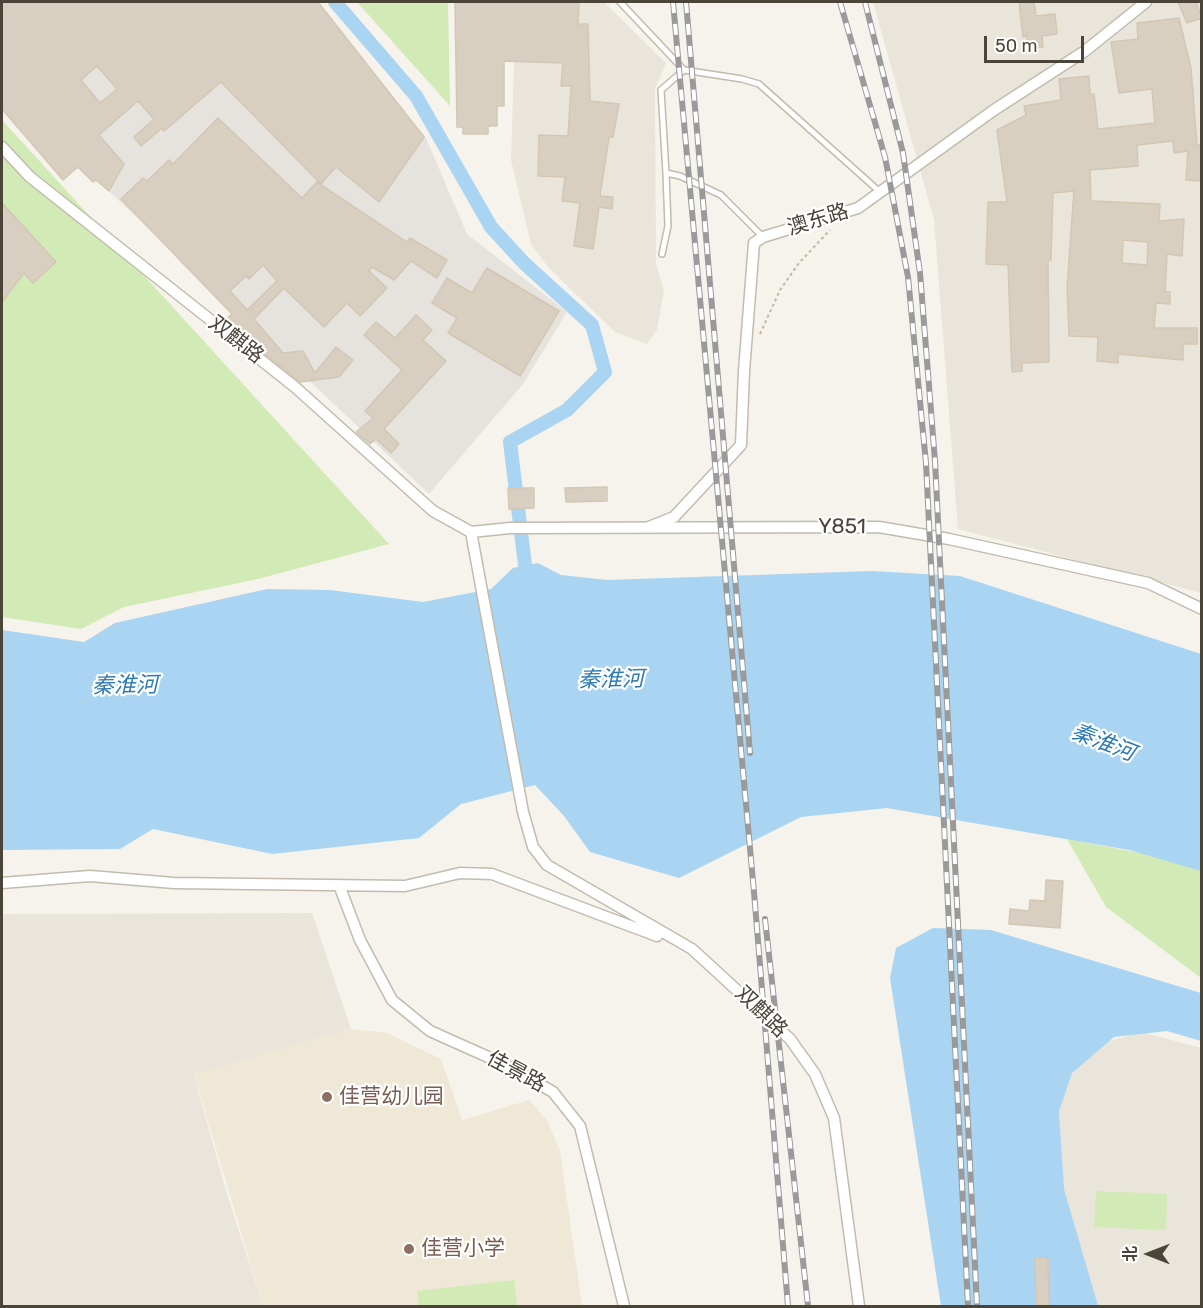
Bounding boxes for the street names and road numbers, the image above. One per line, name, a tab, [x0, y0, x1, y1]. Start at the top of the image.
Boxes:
street label: 澳东路	[784, 199, 852, 241]
street label: 双麒路	[203, 311, 269, 369]
street label: Y851	[818, 514, 866, 540]
street label: 双麒路	[730, 981, 792, 1043]
street label: 佳景路	[482, 1046, 550, 1098]

